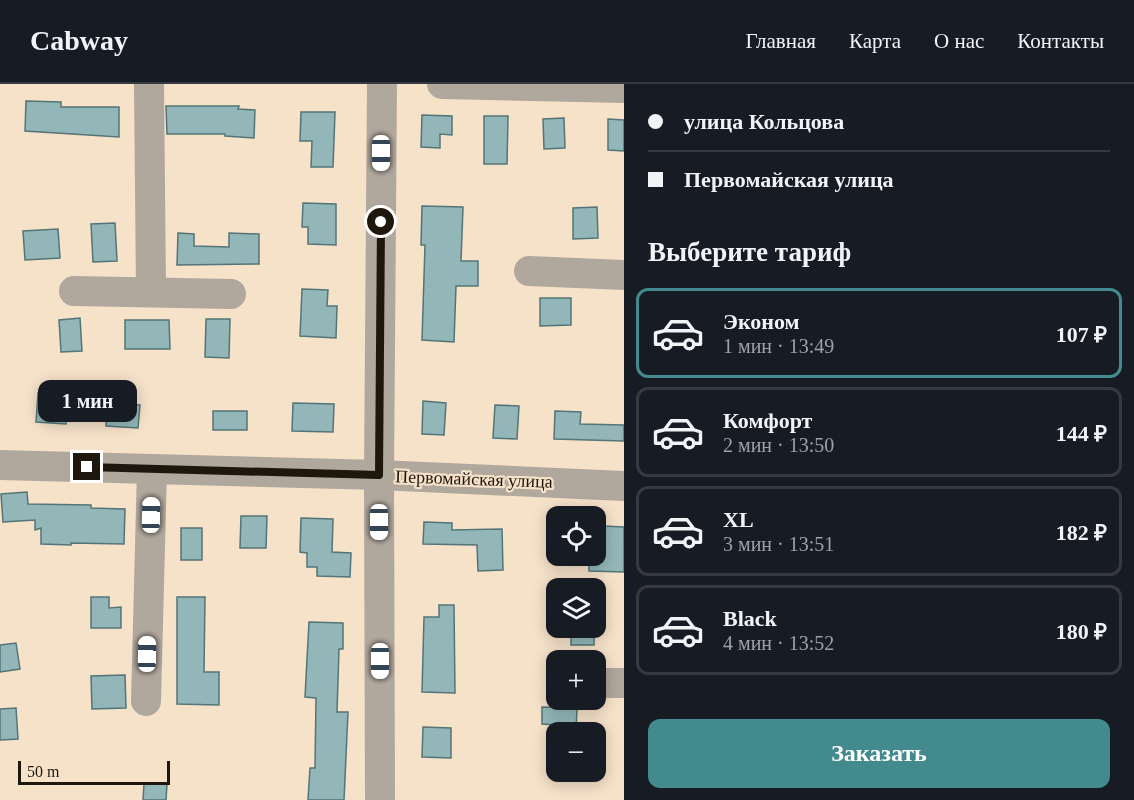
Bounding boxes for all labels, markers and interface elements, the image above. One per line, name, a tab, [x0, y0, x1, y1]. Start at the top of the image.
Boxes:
text: Cabway	[30, 25, 128, 56]
text: Главная	[746, 29, 816, 53]
text: Карта	[849, 29, 901, 53]
text: О нас	[934, 29, 984, 53]
text: Контакты	[1017, 29, 1104, 53]
text: улица Кольцова	[684, 109, 844, 134]
car	[372, 135, 390, 171]
text: Первомайская улица	[684, 167, 894, 192]
route start	[367, 208, 394, 235]
text: Выберите тариф	[648, 237, 851, 267]
icon: car	[651, 306, 705, 360]
text: Эконом	[723, 309, 800, 334]
text: 107 ₽	[1056, 322, 1107, 347]
text: 1 мин · 13:49	[723, 335, 834, 357]
callout: 1 мин	[38, 380, 136, 422]
text: 1 мин	[62, 390, 113, 412]
icon: car	[651, 405, 705, 459]
text: Комфорт	[723, 408, 812, 433]
text: 144 ₽	[1056, 421, 1107, 446]
text: 2 мин · 13:50	[723, 434, 834, 456]
route end	[73, 453, 100, 480]
street label: Первомайская улица	[395, 466, 553, 492]
car	[142, 497, 160, 533]
car	[370, 504, 388, 540]
icon: car	[651, 504, 705, 558]
map controls	[546, 506, 606, 782]
button: locate	[546, 506, 606, 566]
text: XL	[723, 507, 754, 532]
text: 182 ₽	[1056, 520, 1107, 545]
text: 3 мин · 13:51	[723, 533, 834, 555]
button: layers	[546, 578, 606, 638]
icon: car	[651, 603, 705, 657]
text: Black	[723, 606, 777, 631]
text: 180 ₽	[1056, 619, 1107, 644]
text: 4 мин · 13:52	[723, 632, 834, 654]
car	[138, 636, 156, 672]
car	[371, 643, 389, 679]
button: +	[546, 650, 606, 710]
button: Заказать	[648, 719, 1110, 788]
button: −	[546, 722, 606, 782]
scale bar	[18, 758, 170, 786]
text: 50 m	[27, 763, 59, 780]

